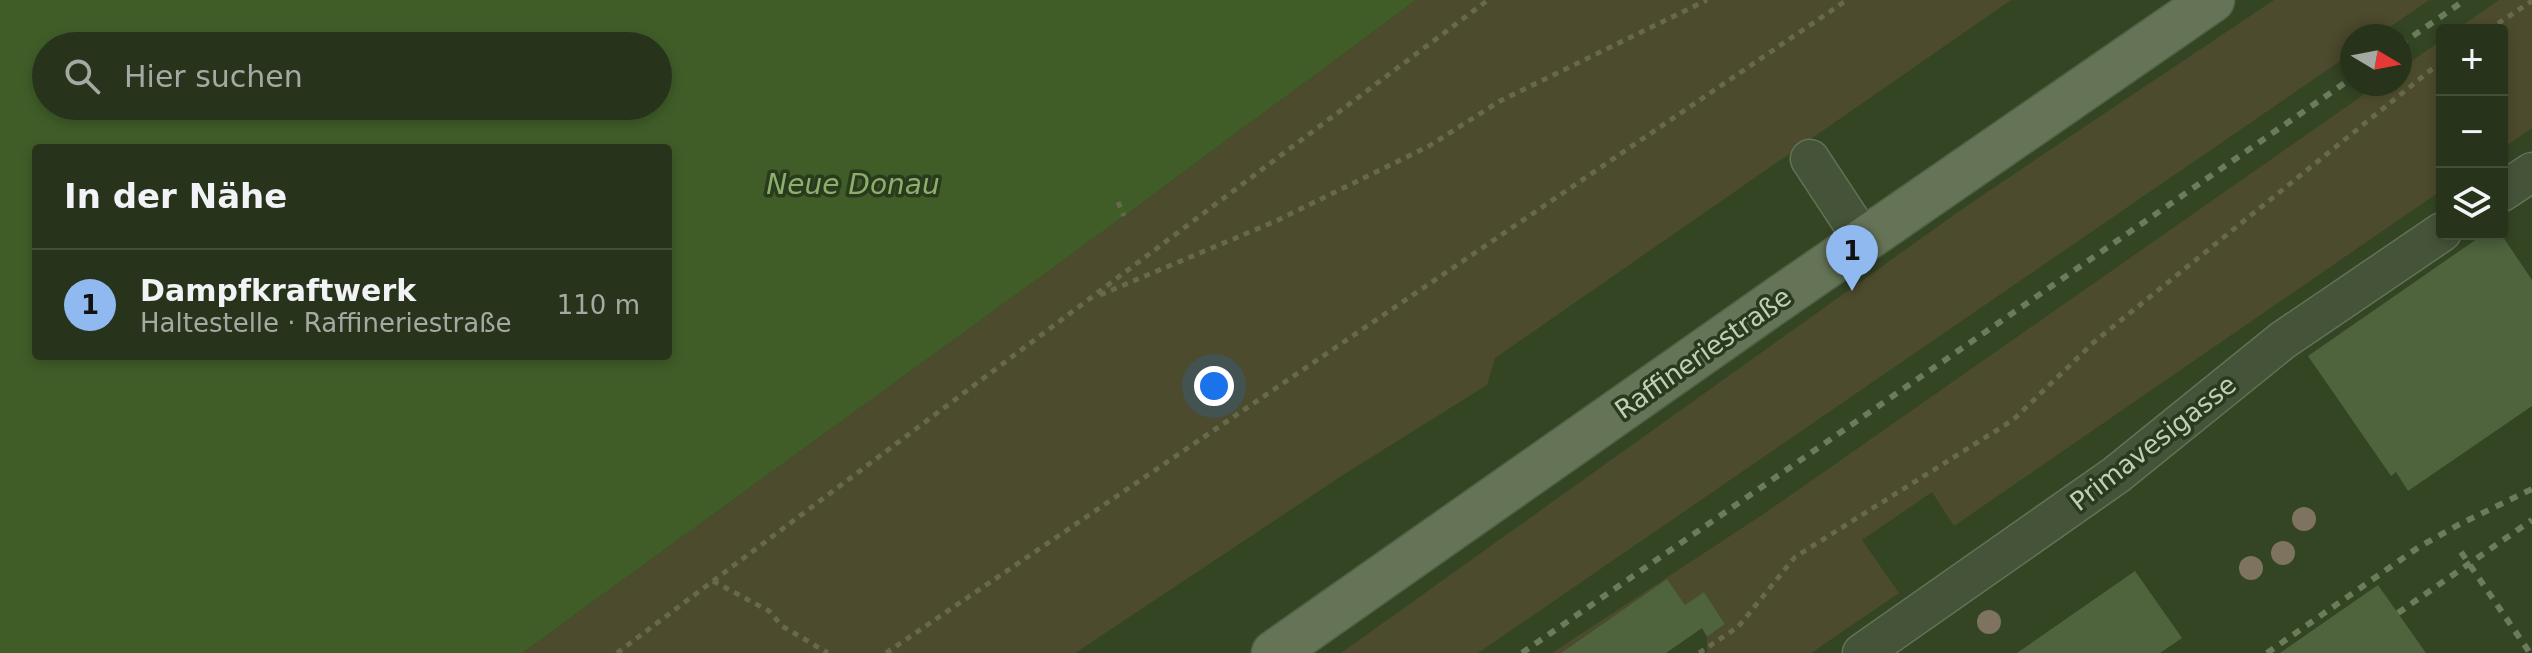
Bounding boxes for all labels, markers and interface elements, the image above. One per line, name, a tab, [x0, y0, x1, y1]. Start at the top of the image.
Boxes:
north arrow	[2340, 24, 2412, 96]
map controls	[2436, 24, 2508, 240]
button: +	[2436, 24, 2508, 96]
search box	[32, 32, 672, 120]
icon: search	[60, 54, 104, 98]
text: Hier suchen	[124, 59, 303, 94]
button: −	[2436, 96, 2508, 168]
water label: Neue Donau	[766, 168, 940, 201]
button: layers	[2436, 168, 2508, 240]
text: In der Nähe	[64, 176, 287, 216]
pin: 1	[1826, 225, 1878, 291]
text: Dampfkraftwerk	[140, 273, 416, 308]
street label: Raffineriestraße	[1609, 281, 1797, 425]
text: 1	[81, 290, 99, 320]
text: 110 m	[557, 290, 640, 320]
text: Haltestelle · Raffineriestraße	[140, 308, 512, 338]
your location	[1194, 366, 1234, 406]
street label: Primavesigasse	[2064, 369, 2242, 517]

